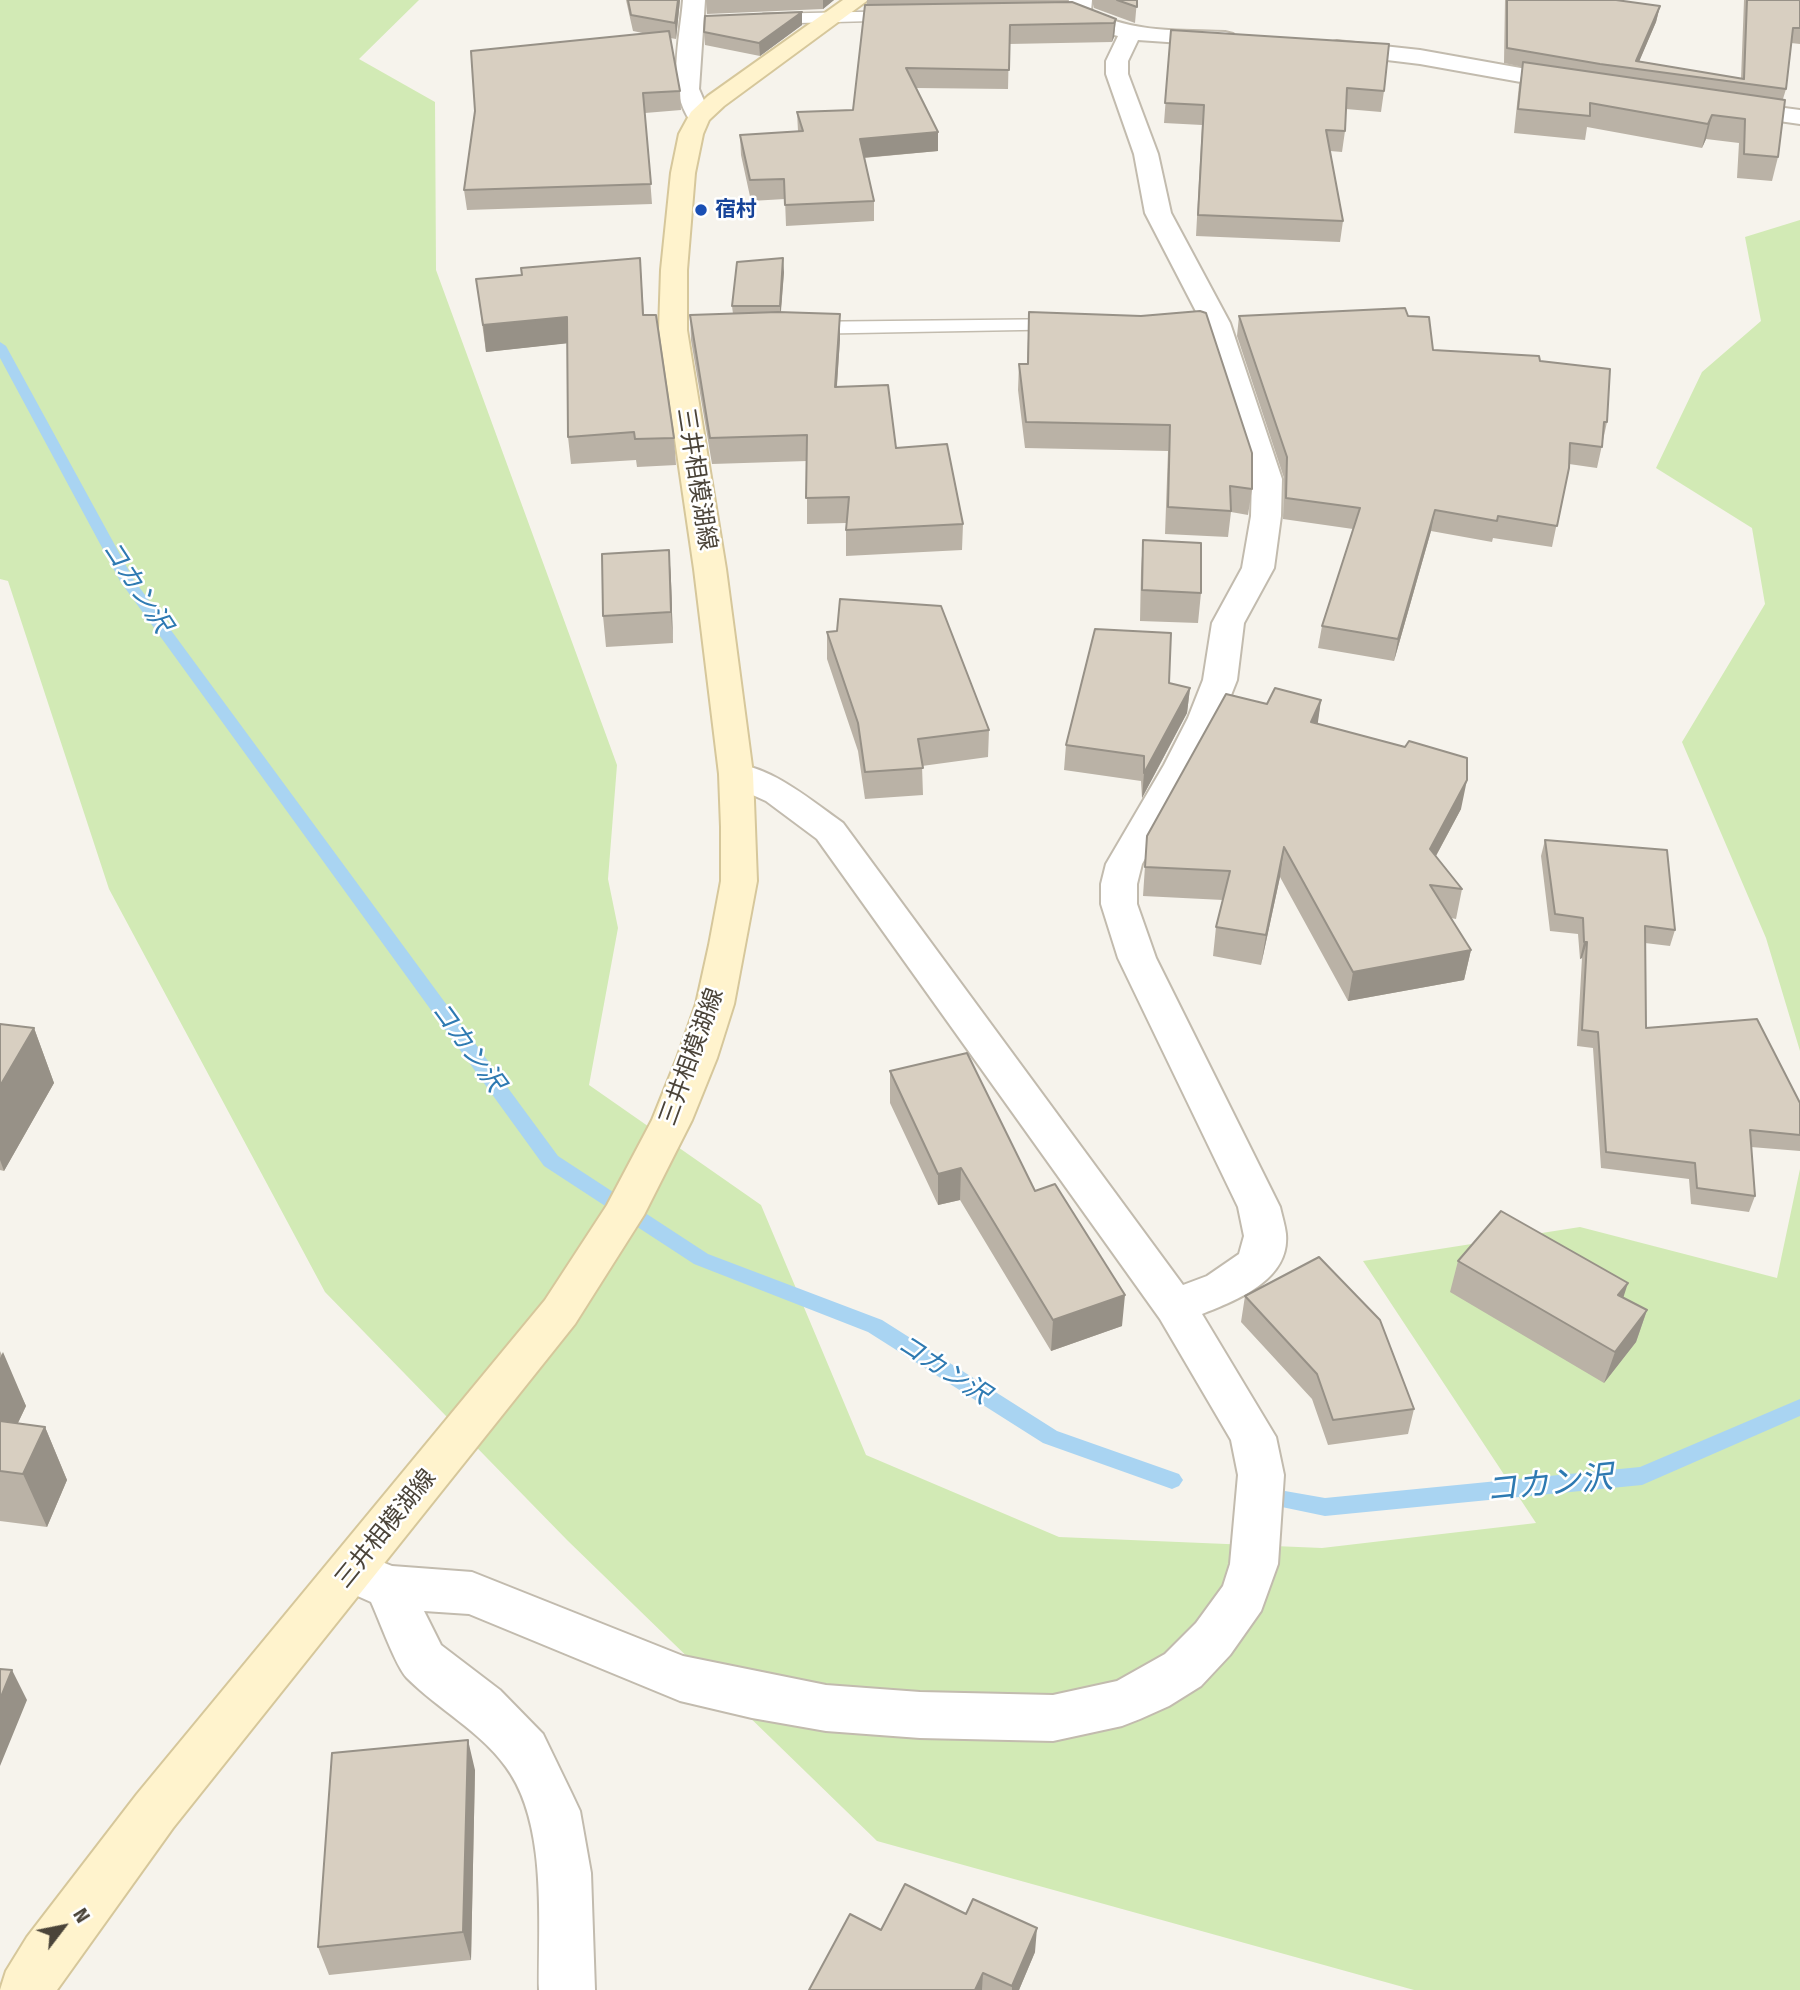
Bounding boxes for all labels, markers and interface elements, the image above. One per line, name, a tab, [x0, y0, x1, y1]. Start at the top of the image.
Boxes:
place label: 宿村	[715, 197, 757, 223]
marker: 宿村	[693, 202, 709, 218]
street label: 三井相模湖線	[671, 406, 721, 552]
water label: コカン沢	[95, 535, 177, 639]
street label: 三井相模湖線	[654, 984, 730, 1130]
water label: コカン沢	[424, 996, 510, 1098]
water label: コカン沢	[891, 1329, 995, 1411]
water label: コカン沢	[1483, 1459, 1615, 1511]
street label: 三井相模湖線	[329, 1464, 443, 1594]
north arrow	[28, 1892, 98, 1962]
text: N	[68, 1904, 94, 1927]

